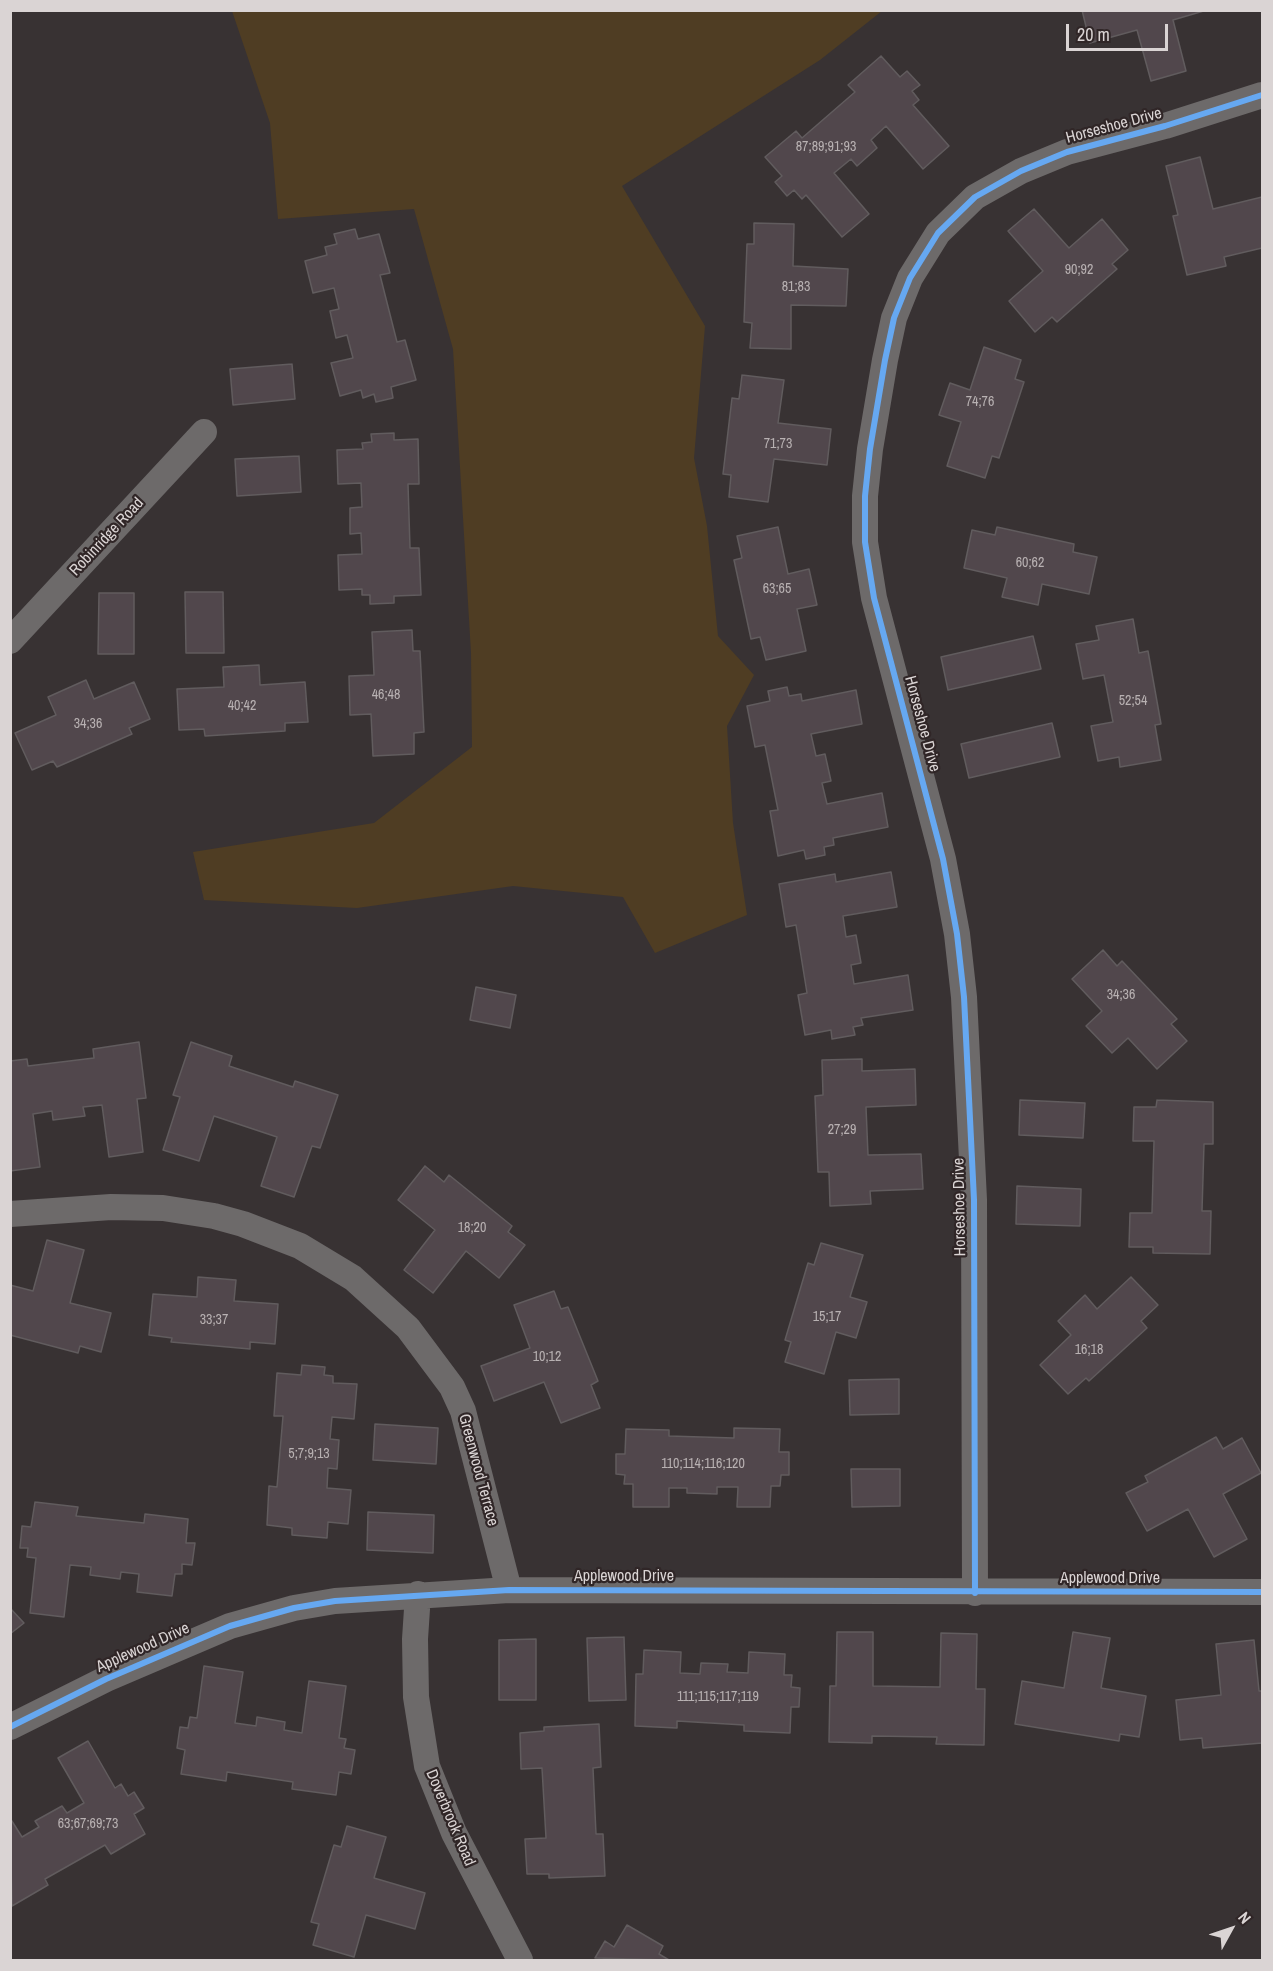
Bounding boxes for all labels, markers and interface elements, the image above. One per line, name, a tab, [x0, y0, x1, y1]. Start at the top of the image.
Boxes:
scale bar	[1069, 12, 1171, 50]
text: 20 m	[1077, 22, 1110, 47]
street label: Horseshoe Drive	[1064, 104, 1164, 148]
house number: 87;89;91;93	[796, 139, 856, 155]
house number: 90;92	[1065, 262, 1093, 278]
house number: 81;83	[782, 279, 810, 295]
house number: 74;76	[966, 394, 994, 410]
house number: 71;73	[764, 436, 792, 452]
street label: Robinridge Road	[66, 494, 148, 580]
house number: 60;62	[1016, 555, 1044, 571]
house number: 63;65	[763, 581, 791, 597]
street label: Horseshoe Drive	[900, 674, 944, 774]
house number: 46;48	[372, 687, 400, 703]
house number: 52;54	[1119, 693, 1147, 709]
house number: 40;42	[228, 698, 256, 714]
house number: 34;36	[74, 716, 102, 732]
house number: 34;36	[1107, 987, 1135, 1003]
house number: 27;29	[828, 1122, 856, 1138]
street label: Horseshoe Drive	[950, 1158, 970, 1256]
house number: 18;20	[458, 1220, 486, 1236]
house number: 15;17	[813, 1309, 841, 1325]
house number: 33;37	[200, 1312, 228, 1328]
house number: 16;18	[1075, 1342, 1103, 1358]
house number: 10;12	[533, 1349, 561, 1365]
street label: Greenwood Terrace	[454, 1412, 502, 1528]
house number: 5;7;9;13	[288, 1446, 330, 1462]
house number: 110;114;116;120	[661, 1456, 745, 1472]
street label: Applewood Drive	[574, 1567, 674, 1587]
street label: Applewood Drive	[1060, 1569, 1160, 1589]
street label: Applewood Drive	[93, 1619, 193, 1677]
house number: 111;115;117;119	[677, 1689, 759, 1705]
street label: Doverbrook Road	[421, 1767, 479, 1869]
house number: 63;67;69;73	[58, 1816, 118, 1832]
north arrow	[1201, 1899, 1261, 1959]
text: N	[1233, 1907, 1256, 1928]

